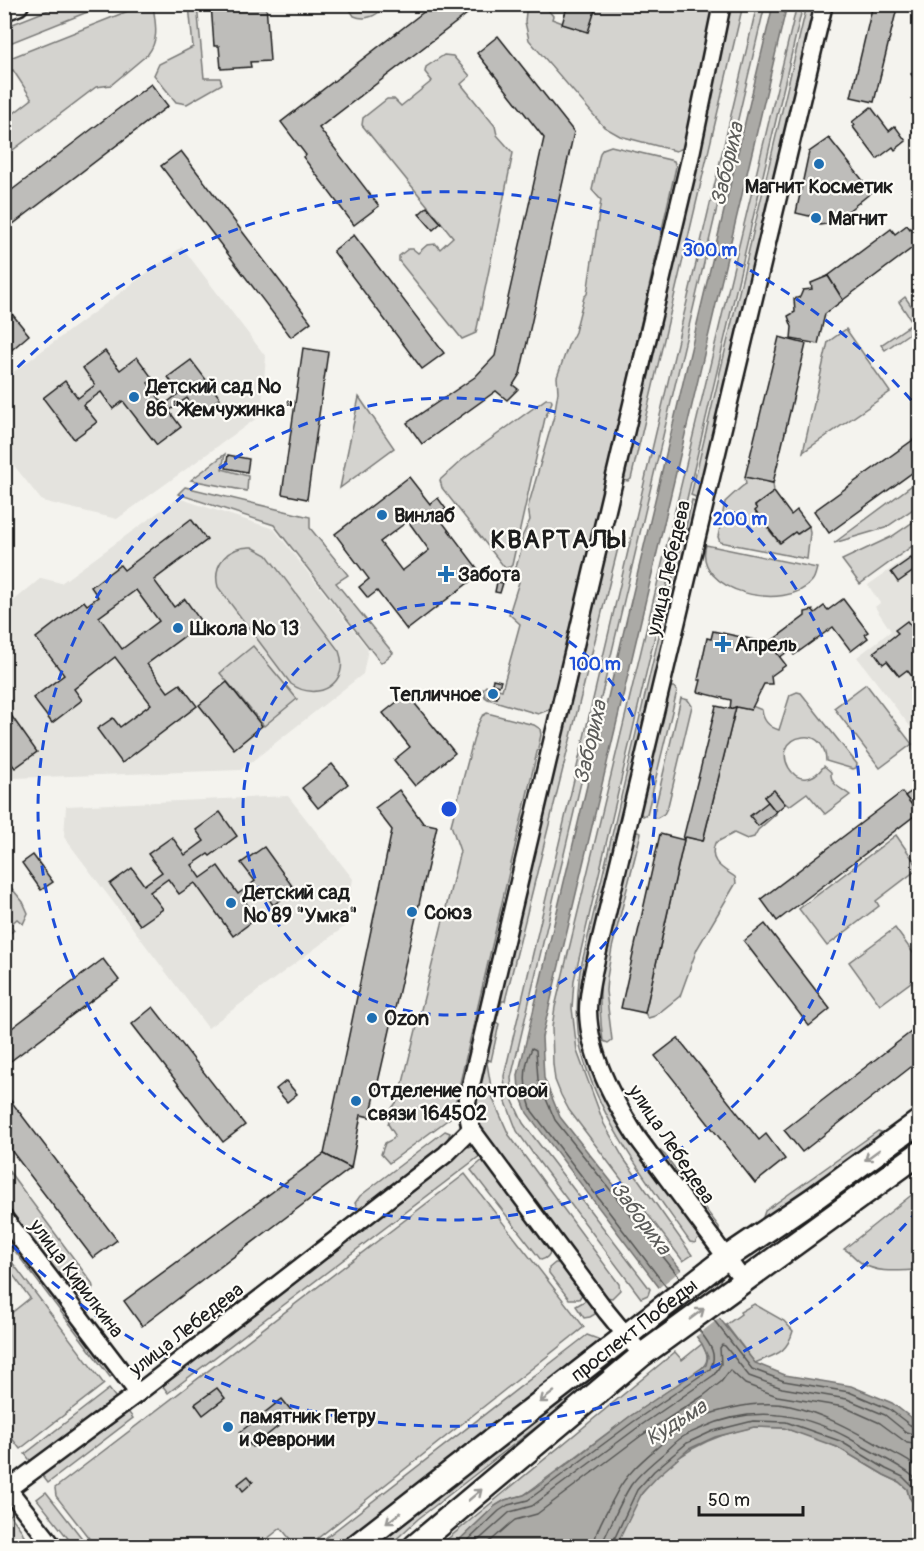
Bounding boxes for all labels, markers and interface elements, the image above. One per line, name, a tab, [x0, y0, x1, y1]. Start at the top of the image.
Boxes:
water label: Забориха	[705, 119, 750, 208]
marker: Магнит Косметик	[812, 157, 826, 171]
place label: Магнит Косметик	[745, 174, 893, 199]
place label: Магнит	[828, 206, 888, 231]
marker: Магнит	[809, 211, 823, 225]
text: 300 m	[683, 239, 737, 262]
place label: Детский сад № 86 "Жемчужинка"	[145, 374, 293, 422]
marker: Детский сад № 86 "Жемчужинка"	[127, 390, 141, 404]
street label: улица Лебедева	[641, 498, 696, 639]
place label: Винлаб	[394, 503, 455, 528]
marker: Винлаб	[375, 508, 389, 522]
text: 200 m	[713, 508, 767, 531]
district label: КВАРТАЛЫ	[490, 524, 628, 556]
place label: Забота	[458, 562, 520, 587]
marker: Забота	[439, 567, 453, 581]
place label: Школа № 13	[189, 616, 299, 641]
marker: Школа № 13	[171, 621, 185, 635]
place label: Апрель	[735, 632, 797, 657]
marker: Апрель	[716, 637, 730, 651]
text: 100 m	[569, 653, 621, 676]
place label: Тепличное	[389, 682, 482, 707]
marker: Тепличное	[486, 687, 500, 701]
water label: Забориха	[568, 697, 613, 786]
centre of rings	[439, 799, 459, 819]
place label: Детский сад № 89 "Умка"	[242, 880, 357, 928]
marker: Детский сад № 89 "Умка"	[224, 896, 238, 910]
place label: Союз	[424, 900, 472, 925]
marker: Союз	[405, 905, 419, 919]
place label: Ozon	[384, 1006, 429, 1031]
marker: Ozon	[365, 1011, 379, 1025]
place label: Отделение почтовой связи 164502	[367, 1078, 548, 1126]
street label: улица Лебедева	[622, 1079, 721, 1209]
marker: Отделение почтовой связи 164502	[349, 1094, 363, 1108]
one-way arrow	[865, 1149, 881, 1162]
water label: Забориха	[604, 1176, 678, 1261]
street label: улица Кирилкина	[23, 1213, 129, 1342]
street label: проспект Победы	[566, 1273, 703, 1387]
street label: улица Лебедева	[123, 1277, 249, 1382]
one-way arrow	[689, 1308, 705, 1320]
one-way arrow	[539, 1391, 555, 1404]
water label: Кудьма	[641, 1393, 713, 1452]
place label: памятник Петру и Февронии	[239, 1404, 376, 1452]
marker: памятник Петру и Февронии	[221, 1420, 235, 1434]
scale bar	[699, 1479, 802, 1517]
one-way arrow	[467, 1488, 483, 1501]
text: 50 m	[708, 1489, 750, 1512]
one-way arrow	[385, 1511, 401, 1524]

